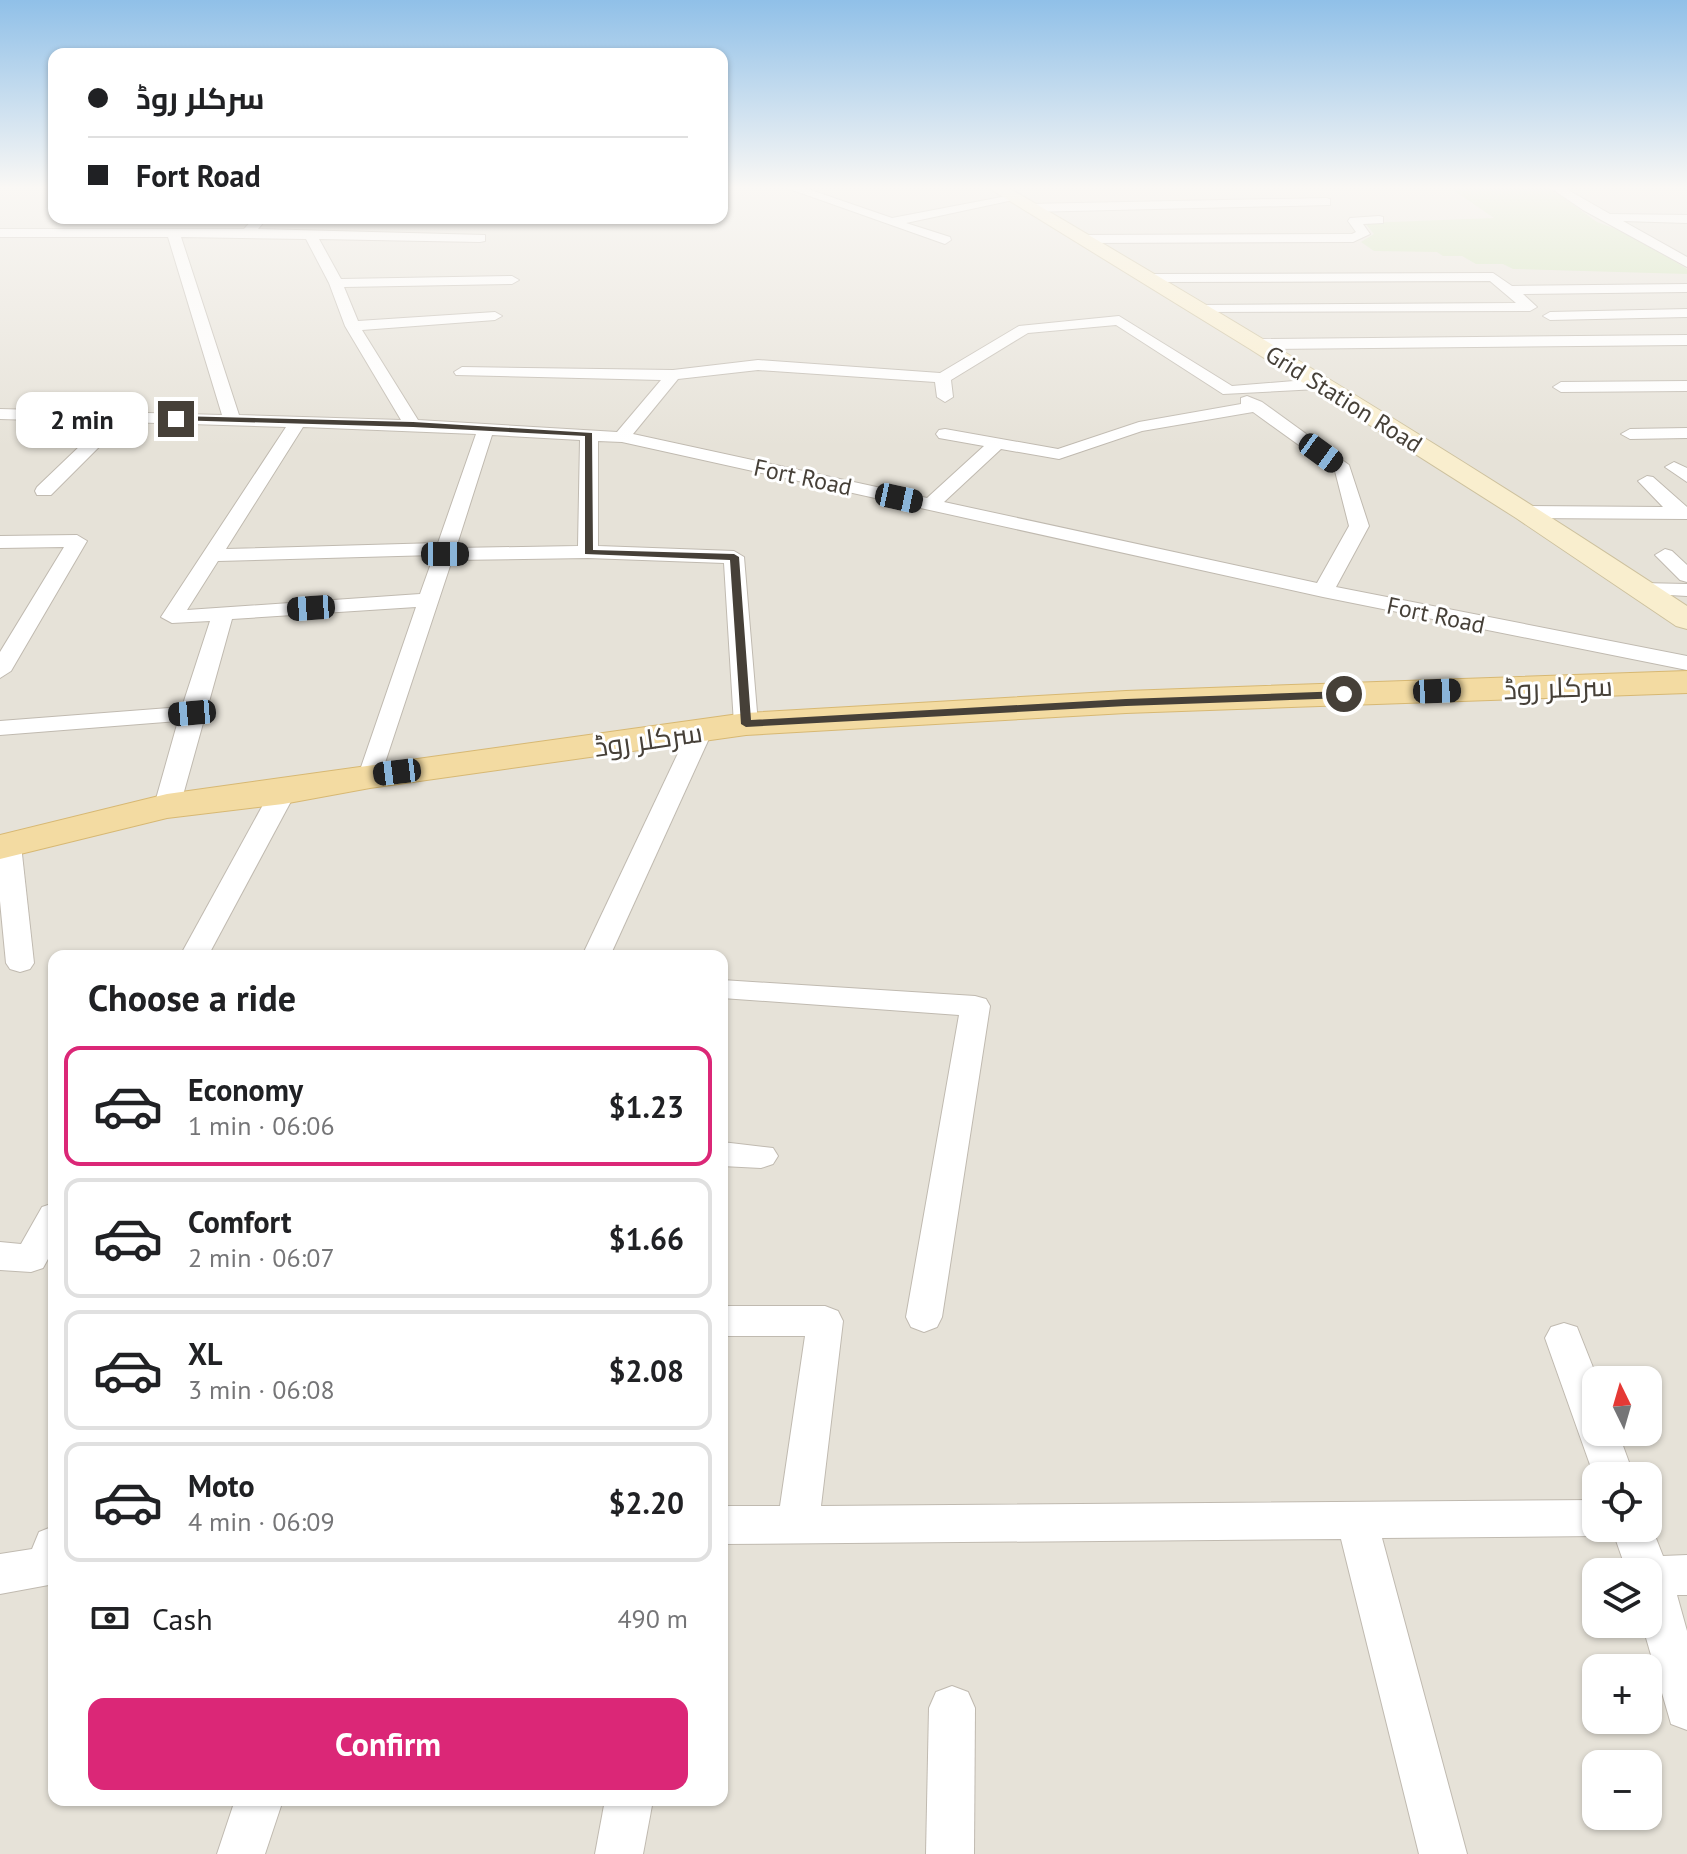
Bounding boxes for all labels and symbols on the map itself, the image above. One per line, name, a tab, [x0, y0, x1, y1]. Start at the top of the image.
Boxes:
street label: Grid Station Road	[1260, 338, 1428, 460]
callout: 2 min	[16, 391, 148, 447]
route end	[158, 401, 194, 437]
car	[1295, 429, 1347, 477]
street label: Fort Road	[751, 451, 855, 503]
car	[873, 481, 925, 515]
car	[421, 542, 469, 566]
street label: Fort Road	[1384, 589, 1488, 641]
car	[286, 594, 336, 622]
street label: سرکلر روڈ	[1503, 667, 1613, 707]
route start	[1326, 676, 1362, 712]
car	[1413, 678, 1461, 704]
car	[167, 699, 217, 727]
street label: سرکلر روڈ	[591, 713, 705, 765]
car	[372, 757, 422, 787]
north arrow	[1582, 1366, 1662, 1446]

